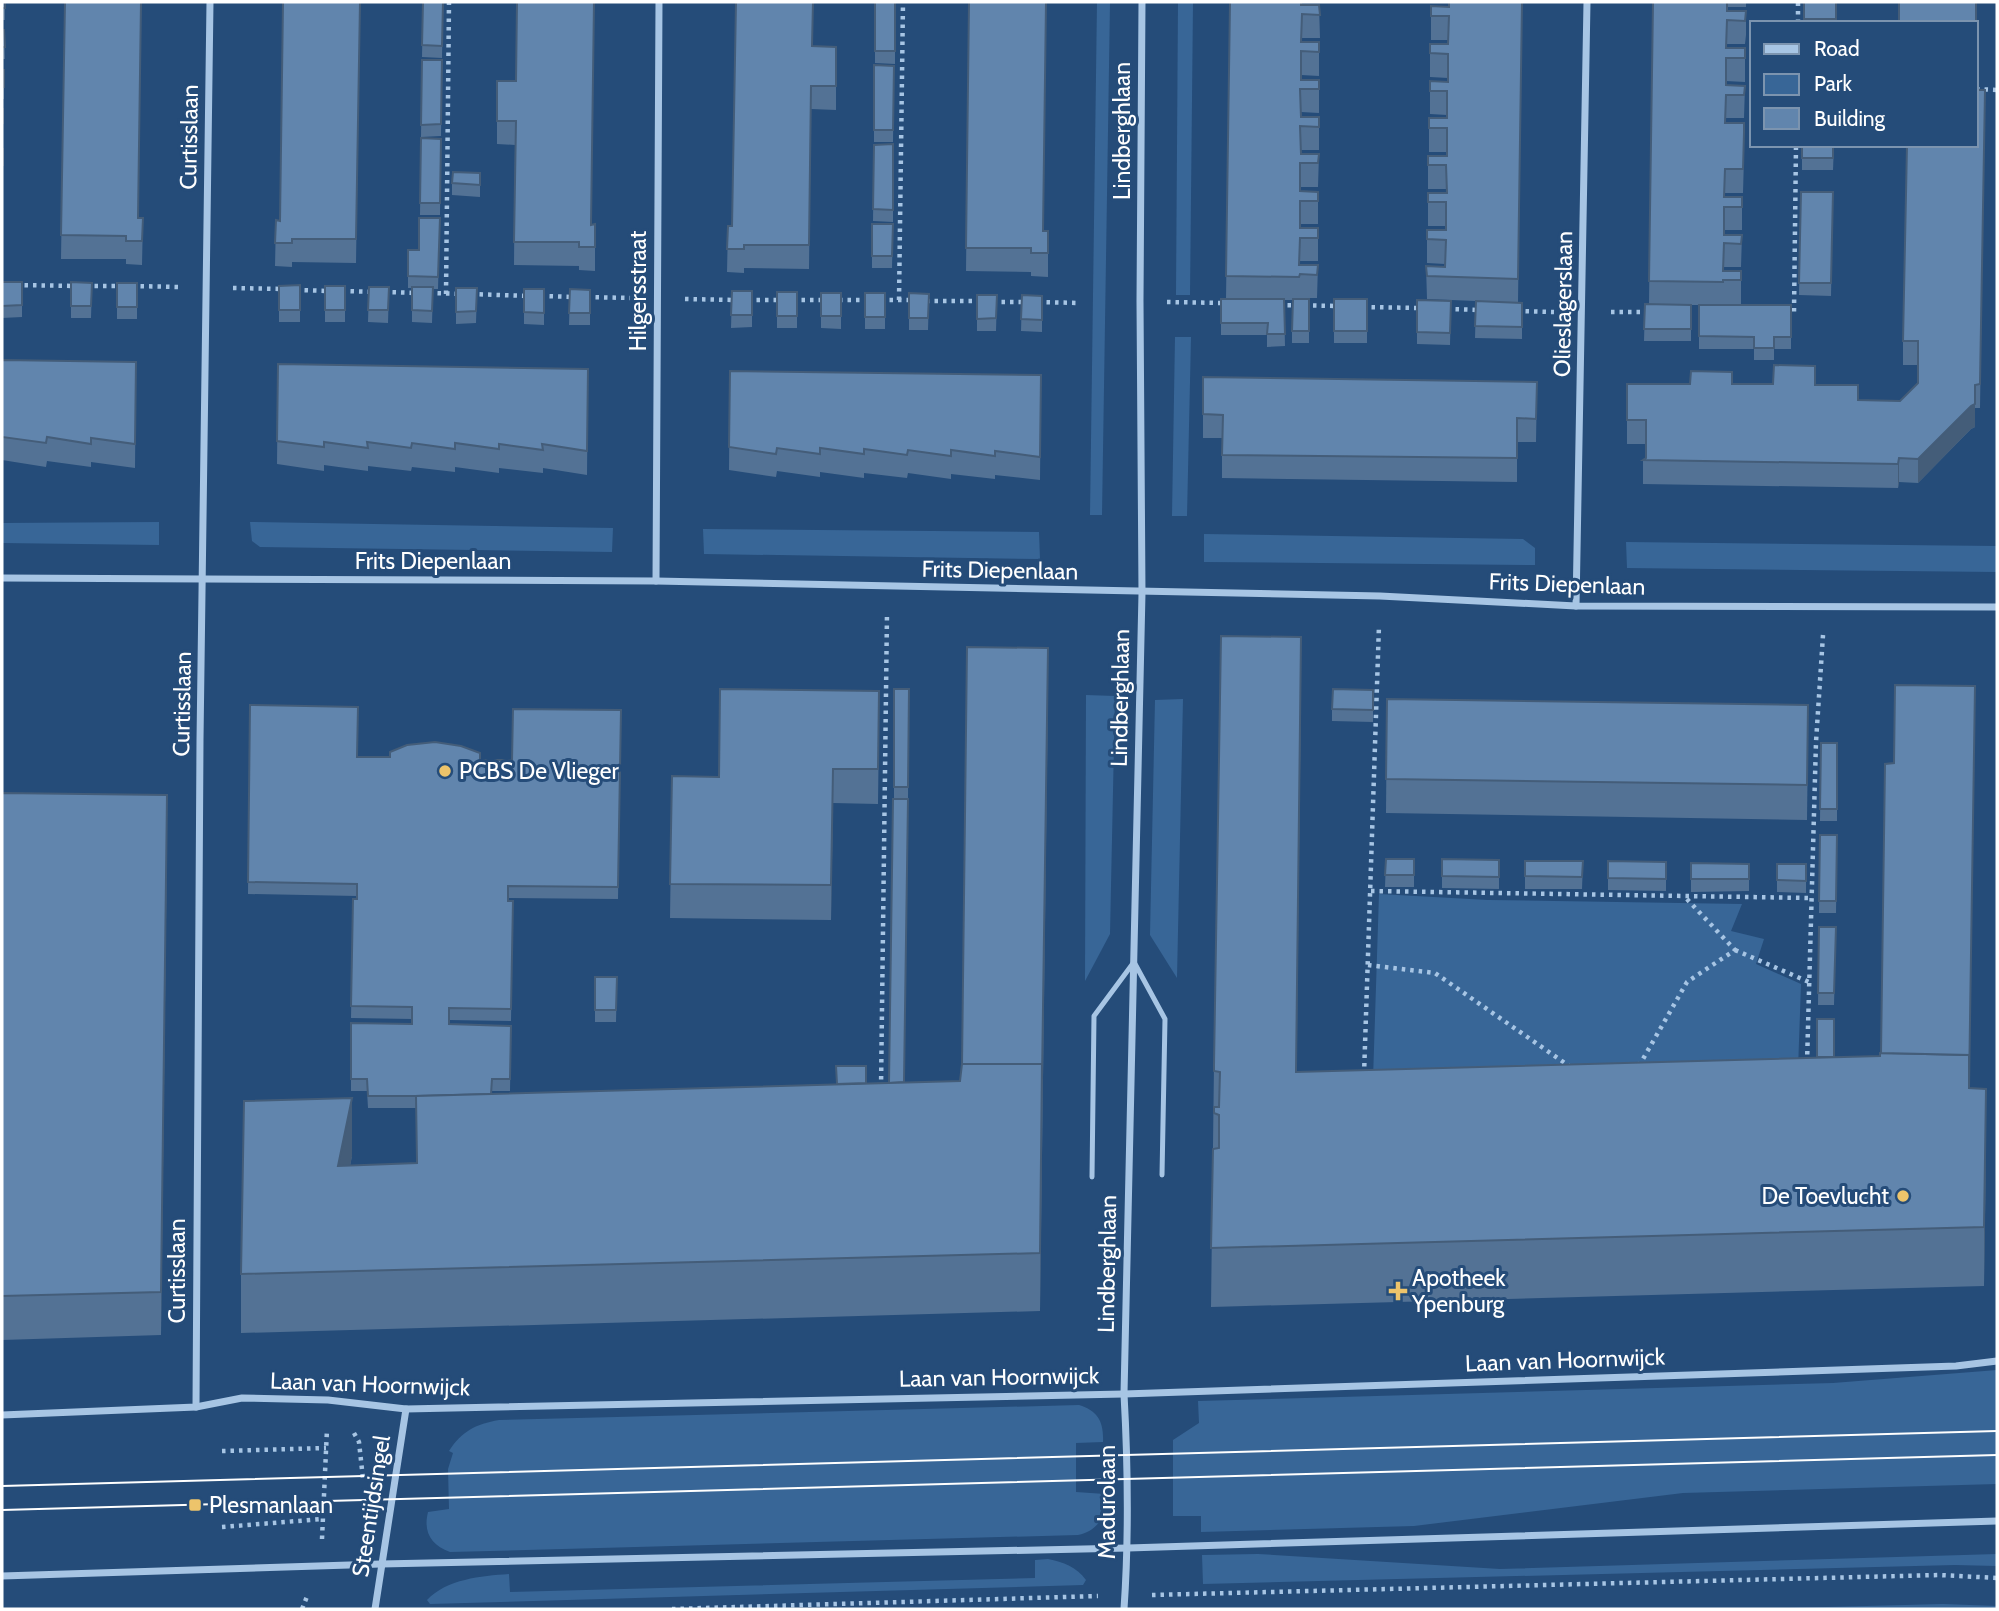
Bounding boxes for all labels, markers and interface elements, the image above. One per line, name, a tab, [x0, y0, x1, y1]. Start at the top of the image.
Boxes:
legend	[1750, 21, 1978, 147]
text: Road	[1814, 36, 1860, 61]
street label: Lindberghlaan	[1108, 62, 1136, 200]
text: Park	[1814, 71, 1852, 96]
street label: Curtisslaan	[174, 84, 204, 190]
text: Building	[1814, 106, 1886, 131]
street label: Hilgersstraat	[624, 231, 652, 351]
street label: Olieslagerslaan	[1548, 231, 1578, 377]
street label: Frits Diepenlaan	[355, 547, 511, 575]
street label: Frits Diepenlaan	[921, 555, 1079, 585]
street label: Frits Diepenlaan	[1488, 567, 1646, 601]
street label: Lindberghlaan	[1105, 629, 1135, 767]
street label: Curtisslaan	[167, 651, 197, 757]
place label: PCBS De Vlieger	[459, 757, 619, 785]
marker: PCBS De Vlieger	[437, 763, 453, 779]
place label: De Toevlucht	[1761, 1182, 1889, 1210]
marker: De Toevlucht	[1895, 1188, 1911, 1204]
street label: Lindberghlaan	[1092, 1195, 1122, 1333]
street label: Curtisslaan	[163, 1218, 191, 1324]
place label: Apotheek Ypenburg	[1411, 1264, 1506, 1318]
marker: Apotheek Ypenburg	[1390, 1283, 1406, 1299]
street label: Laan van Hoornwijck	[1464, 1342, 1666, 1377]
street label: Laan van Hoornwijck	[899, 1361, 1100, 1393]
street label: Laan van Hoornwijck	[269, 1367, 471, 1402]
street label: Steentijdsingel	[346, 1433, 396, 1579]
street label: Madurolaan	[1093, 1445, 1121, 1559]
place label: Plesmanlaan	[209, 1491, 333, 1519]
marker: Plesmanlaan	[187, 1497, 203, 1513]

